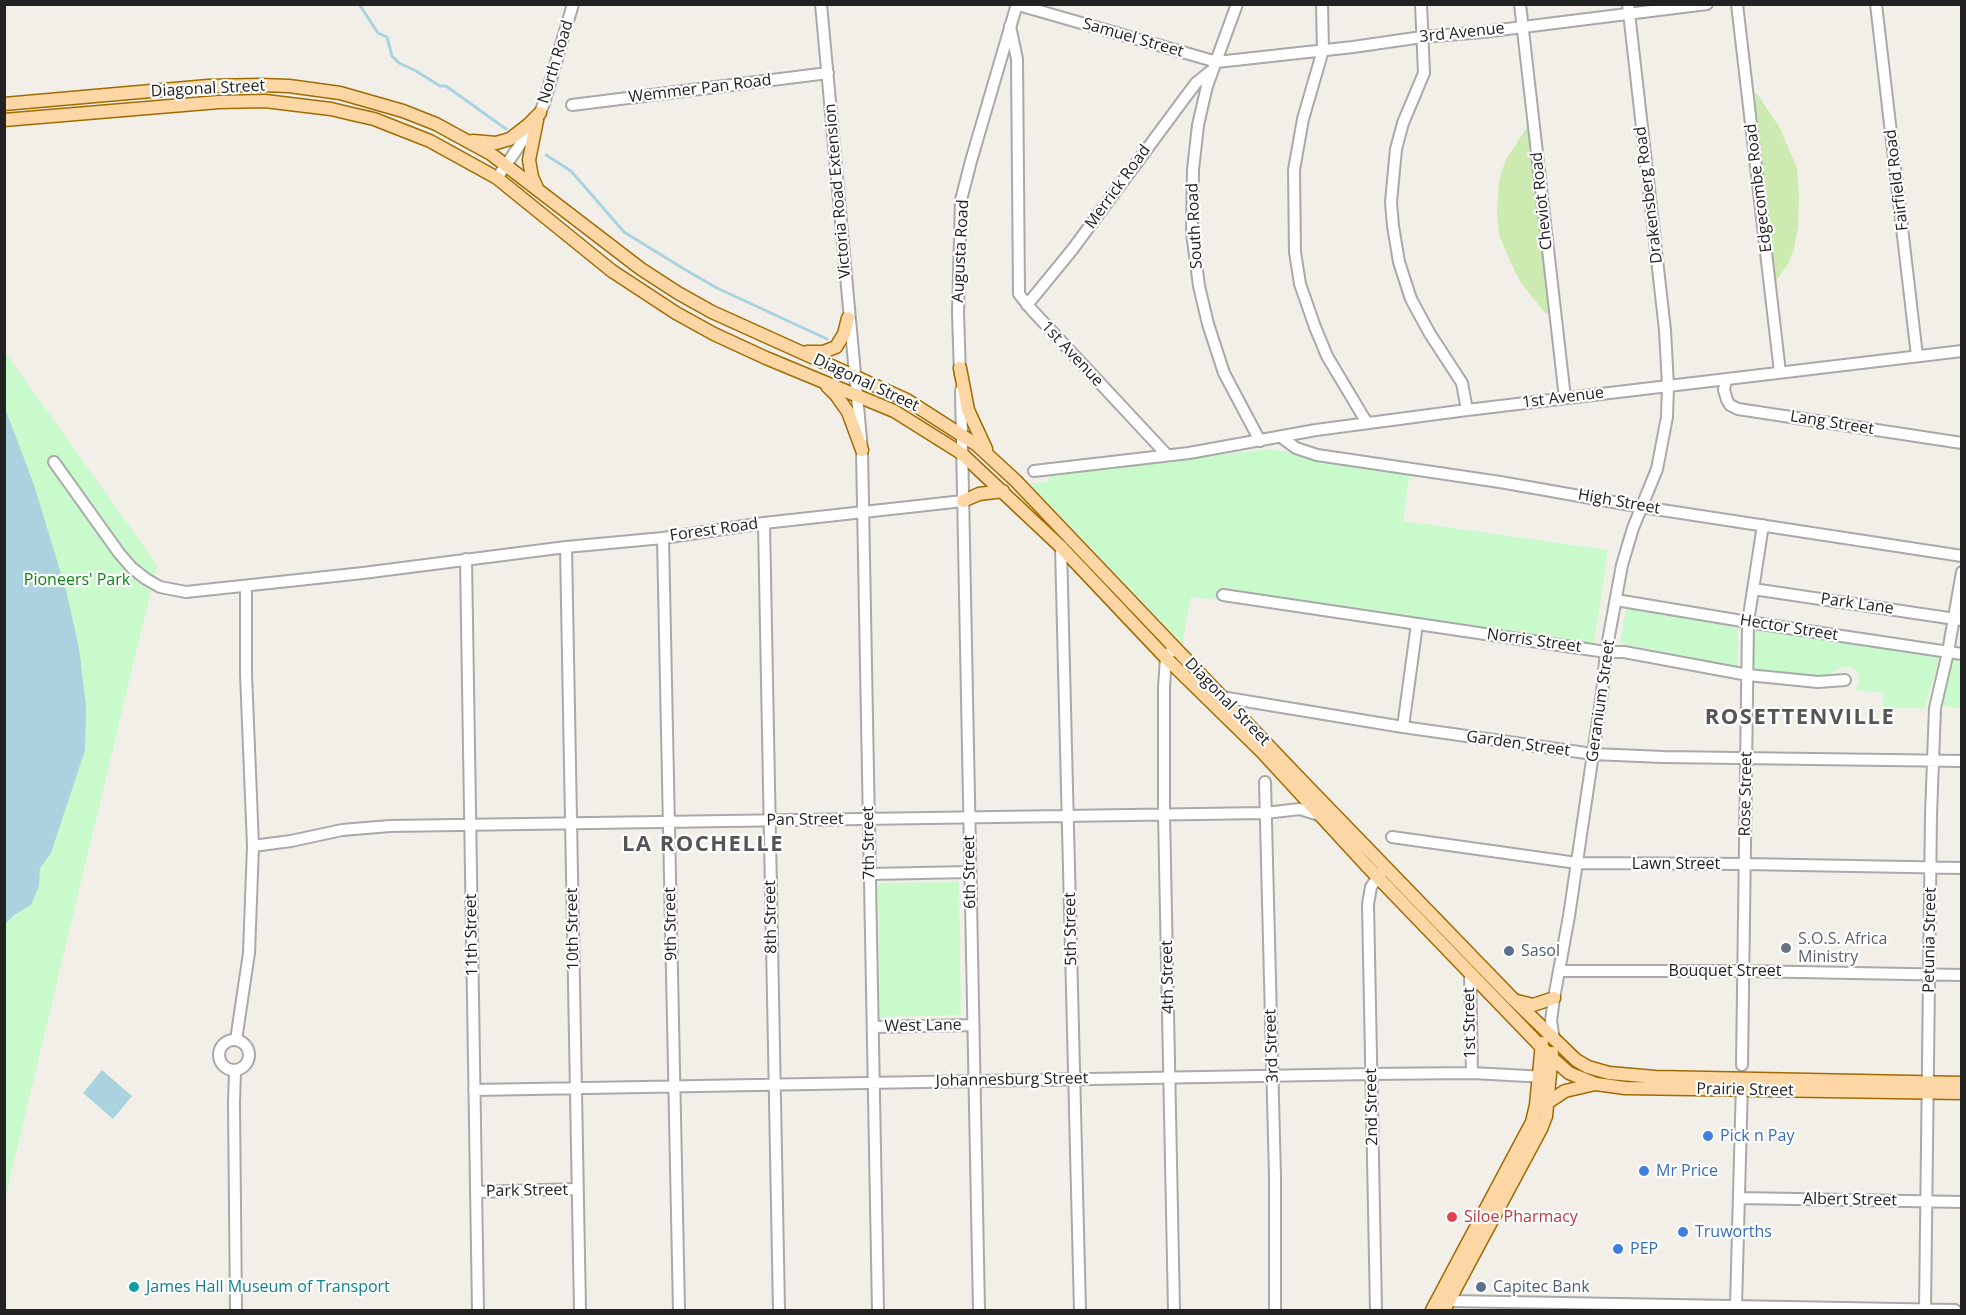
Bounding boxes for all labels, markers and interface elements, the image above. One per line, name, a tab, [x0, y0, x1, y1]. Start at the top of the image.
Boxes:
street label: Samuel Street	[1080, 14, 1186, 62]
street label: North Road	[534, 18, 578, 106]
street label: 3rd Avenue	[1419, 19, 1505, 47]
street label: Wemmer Pan Road	[628, 71, 772, 107]
street label: Diagonal Street	[150, 76, 266, 102]
street label: Victoria Road Extension	[821, 103, 855, 279]
street label: Edgecombe Road	[1742, 123, 1776, 253]
street label: Drakensberg Road	[1631, 125, 1667, 265]
street label: Fairfield Road	[1881, 128, 1913, 232]
street label: Merrick Road	[1081, 141, 1155, 233]
street label: Cheviot Road	[1527, 151, 1557, 251]
street label: South Road	[1183, 183, 1207, 269]
street label: Augusta Road	[949, 199, 973, 303]
street label: 1st Avenue	[1037, 317, 1107, 391]
street label: Diagonal Street	[810, 350, 922, 416]
street label: 1st Avenue	[1521, 383, 1605, 413]
street label: Lang Street	[1789, 407, 1875, 439]
street label: High Street	[1576, 485, 1662, 519]
street label: Forest Road	[669, 514, 759, 546]
park label: Pioneers' Park	[24, 570, 130, 590]
street label: Park Lane	[1819, 589, 1895, 619]
street label: Hector Street	[1739, 611, 1839, 645]
street label: Norris Street	[1485, 625, 1583, 657]
street label: Geranium Street	[1583, 639, 1619, 763]
street label: Diagonal Street	[1180, 654, 1274, 750]
district label: ROSETTENVILLE	[1705, 705, 1895, 731]
street label: Garden Street	[1465, 727, 1571, 761]
street label: Rose Street	[1736, 751, 1756, 837]
street label: 7th Street	[859, 806, 879, 880]
street label: Pan Street	[766, 810, 844, 830]
district label: LA ROCHELLE	[622, 832, 784, 858]
street label: 6th Street	[960, 835, 980, 909]
street label: Lawn Street	[1632, 854, 1720, 874]
street label: 8th Street	[761, 880, 781, 954]
street label: 9th Street	[661, 887, 681, 961]
street label: Petunia Street	[1919, 887, 1941, 993]
street label: 10th Street	[563, 888, 583, 970]
street label: 5th Street	[1061, 892, 1081, 966]
street label: 11th Street	[462, 894, 482, 976]
place label: S.O.S. Africa Ministry	[1798, 929, 1887, 967]
street label: 4th Street	[1158, 940, 1178, 1014]
place label: Sasol	[1521, 941, 1560, 961]
marker: S.O.S. Africa Ministry	[1779, 941, 1793, 955]
marker: Sasol	[1502, 944, 1516, 958]
street label: Bouquet Street	[1669, 961, 1781, 981]
street label: 1st Street	[1460, 987, 1480, 1059]
street label: 3rd Street	[1261, 1009, 1283, 1083]
street label: West Lane	[884, 1016, 962, 1036]
street label: 2nd Street	[1362, 1068, 1382, 1146]
street label: Johannesburg Street	[936, 1069, 1088, 1091]
street label: Prairie Street	[1696, 1080, 1794, 1100]
place label: Pick n Pay	[1720, 1126, 1794, 1146]
marker: Pick n Pay	[1701, 1129, 1715, 1143]
place label: Mr Price	[1656, 1161, 1718, 1181]
marker: Mr Price	[1637, 1164, 1651, 1178]
street label: Park Street	[486, 1181, 568, 1201]
street label: Albert Street	[1803, 1190, 1897, 1210]
place label: Siloe Pharmacy	[1464, 1207, 1578, 1227]
marker: Siloe Pharmacy	[1445, 1210, 1459, 1224]
place label: Truworths	[1695, 1222, 1772, 1242]
marker: Truworths	[1676, 1225, 1690, 1239]
place label: PEP	[1630, 1239, 1658, 1259]
marker: PEP	[1611, 1242, 1625, 1256]
place label: James Hall Museum of Transport	[146, 1277, 390, 1297]
place label: Capitec Bank	[1493, 1277, 1590, 1297]
marker: James Hall Museum of Transport	[127, 1280, 141, 1294]
marker: Capitec Bank	[1474, 1280, 1488, 1294]

